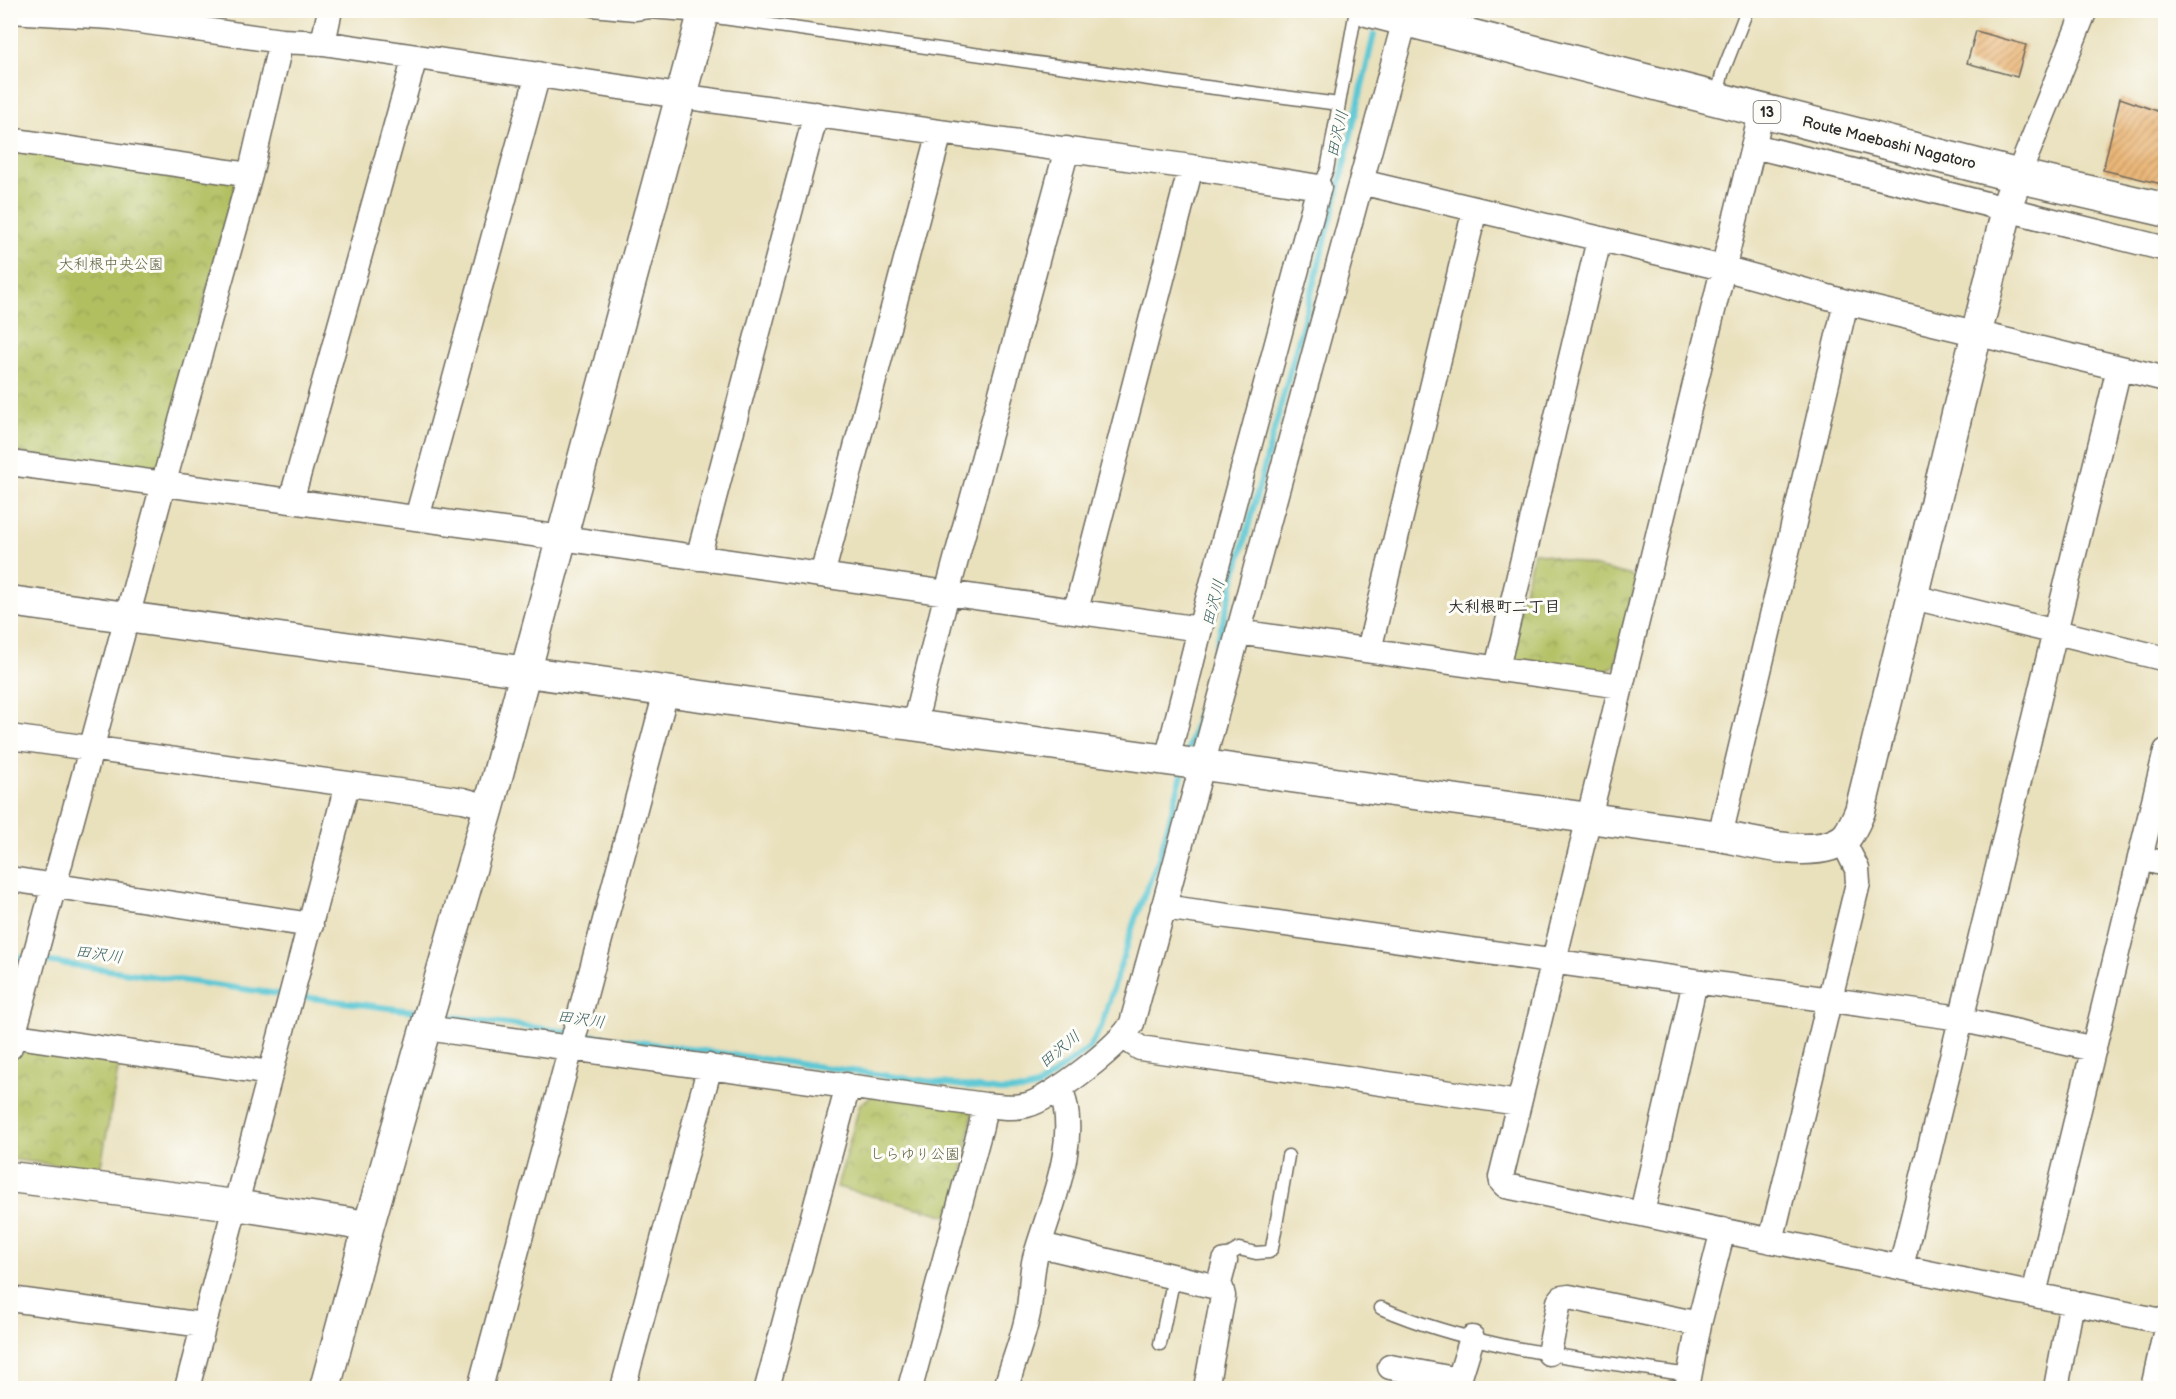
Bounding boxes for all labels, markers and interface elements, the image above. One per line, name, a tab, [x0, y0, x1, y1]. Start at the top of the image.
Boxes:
road number: 13	[1754, 101, 1780, 123]
water label: 田沢川	[1323, 108, 1353, 160]
street label: Route Maebashi Nagatoro	[1800, 112, 1978, 174]
park label: 大利根中央公園	[58, 255, 164, 274]
water label: 田沢川	[1199, 577, 1229, 629]
district label: 大利根町二丁目	[1448, 598, 1560, 617]
water label: 田沢川	[74, 942, 124, 968]
water label: 田沢川	[556, 1007, 606, 1033]
water label: 田沢川	[1036, 1027, 1084, 1073]
park label: しらゆり公園	[870, 1145, 960, 1164]

